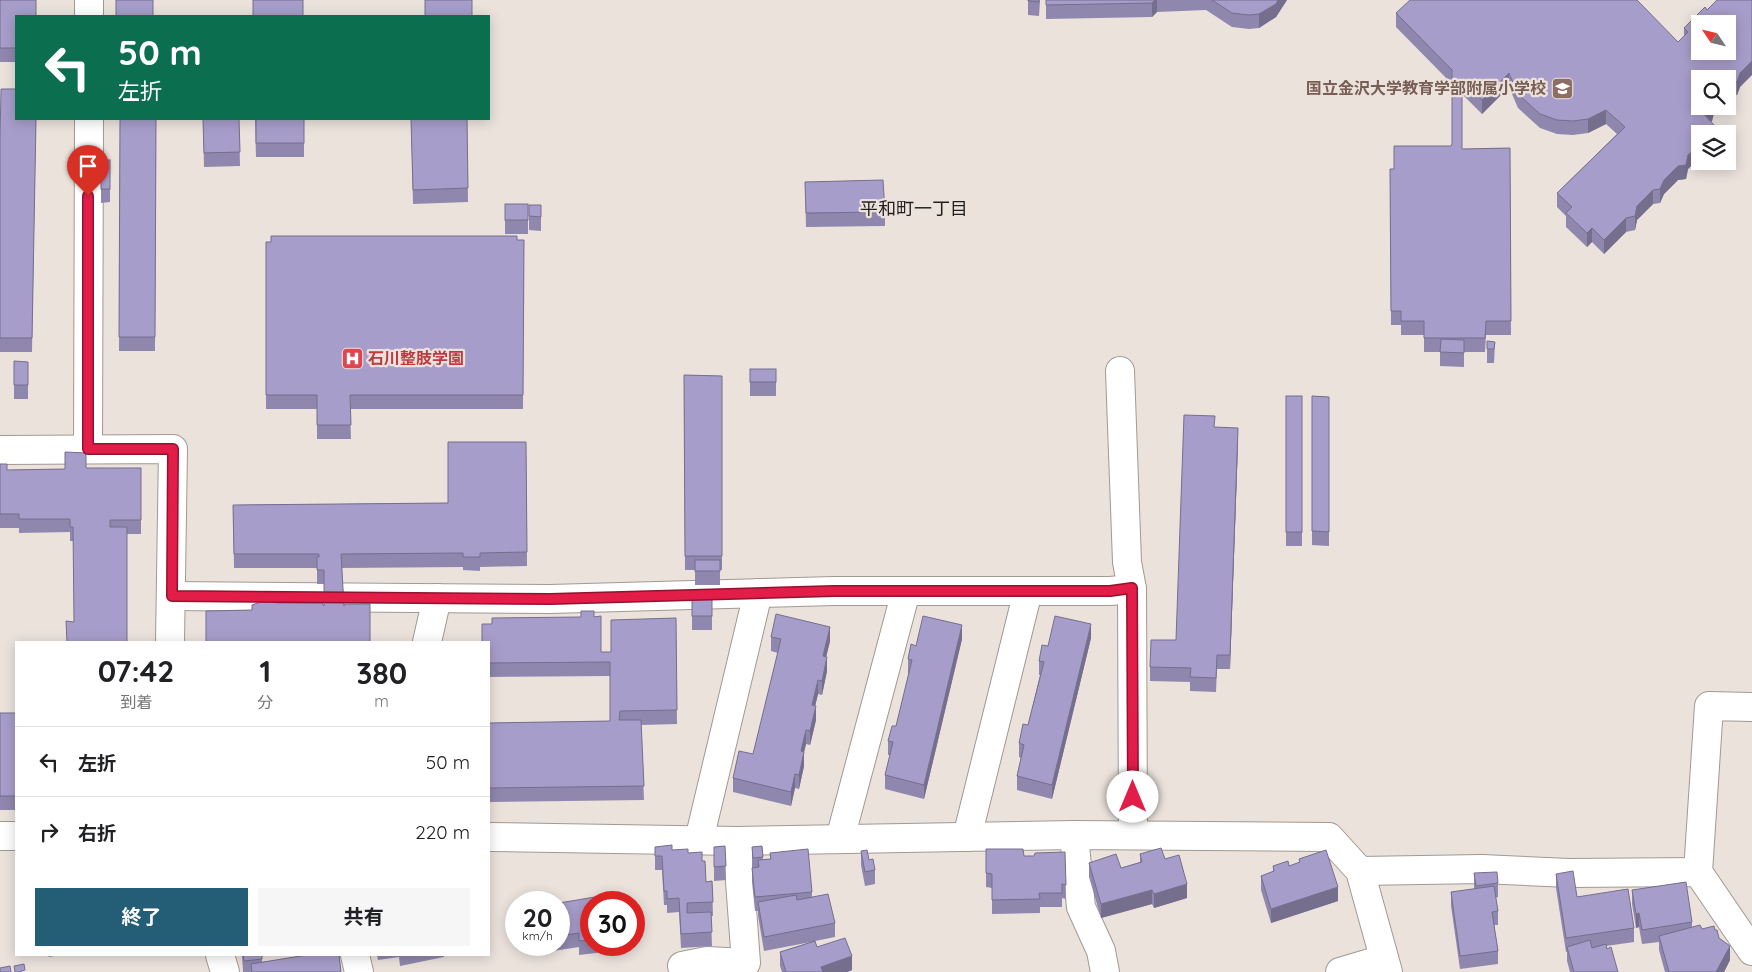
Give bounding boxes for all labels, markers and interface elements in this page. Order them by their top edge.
north arrow [1691,15,1736,60]
map controls [1691,15,1736,170]
text: 50 m [118,30,202,74]
icon: left [35,35,100,100]
button: search [1691,70,1736,115]
school or university icon: 国立金沢大学教育学部附属小学校 [1550,76,1574,100]
text: 左折 [118,77,162,105]
place label: 国立金沢大学教育学部附属小学校 [1306,78,1546,98]
button: layers [1691,125,1736,170]
pin [67,145,109,196]
icon: arrive [74,152,102,180]
district label: 平和町一丁目 [860,197,968,220]
hospital icon: 石川整肢学園 [340,346,364,370]
place label: 石川整肢学園 [368,348,464,368]
text: 07:42 [98,652,174,690]
text: 1 [259,652,271,690]
text: 380 [356,654,407,692]
text: m [374,691,389,711]
text: 到着 [120,692,152,712]
text: 分 [257,692,273,712]
icon: left [35,748,63,776]
text: 50 m [426,750,470,774]
text: 左折 [78,751,116,775]
position arrow [1106,770,1158,822]
icon: right [35,818,63,846]
text: 220 m [415,820,470,844]
text: 右折 [78,821,116,845]
button: 終了 [35,888,248,946]
button: 共有 [258,888,470,946]
speed limit sign: 30 [580,891,645,956]
text: 20 [523,902,552,933]
text: km/h [522,928,553,943]

